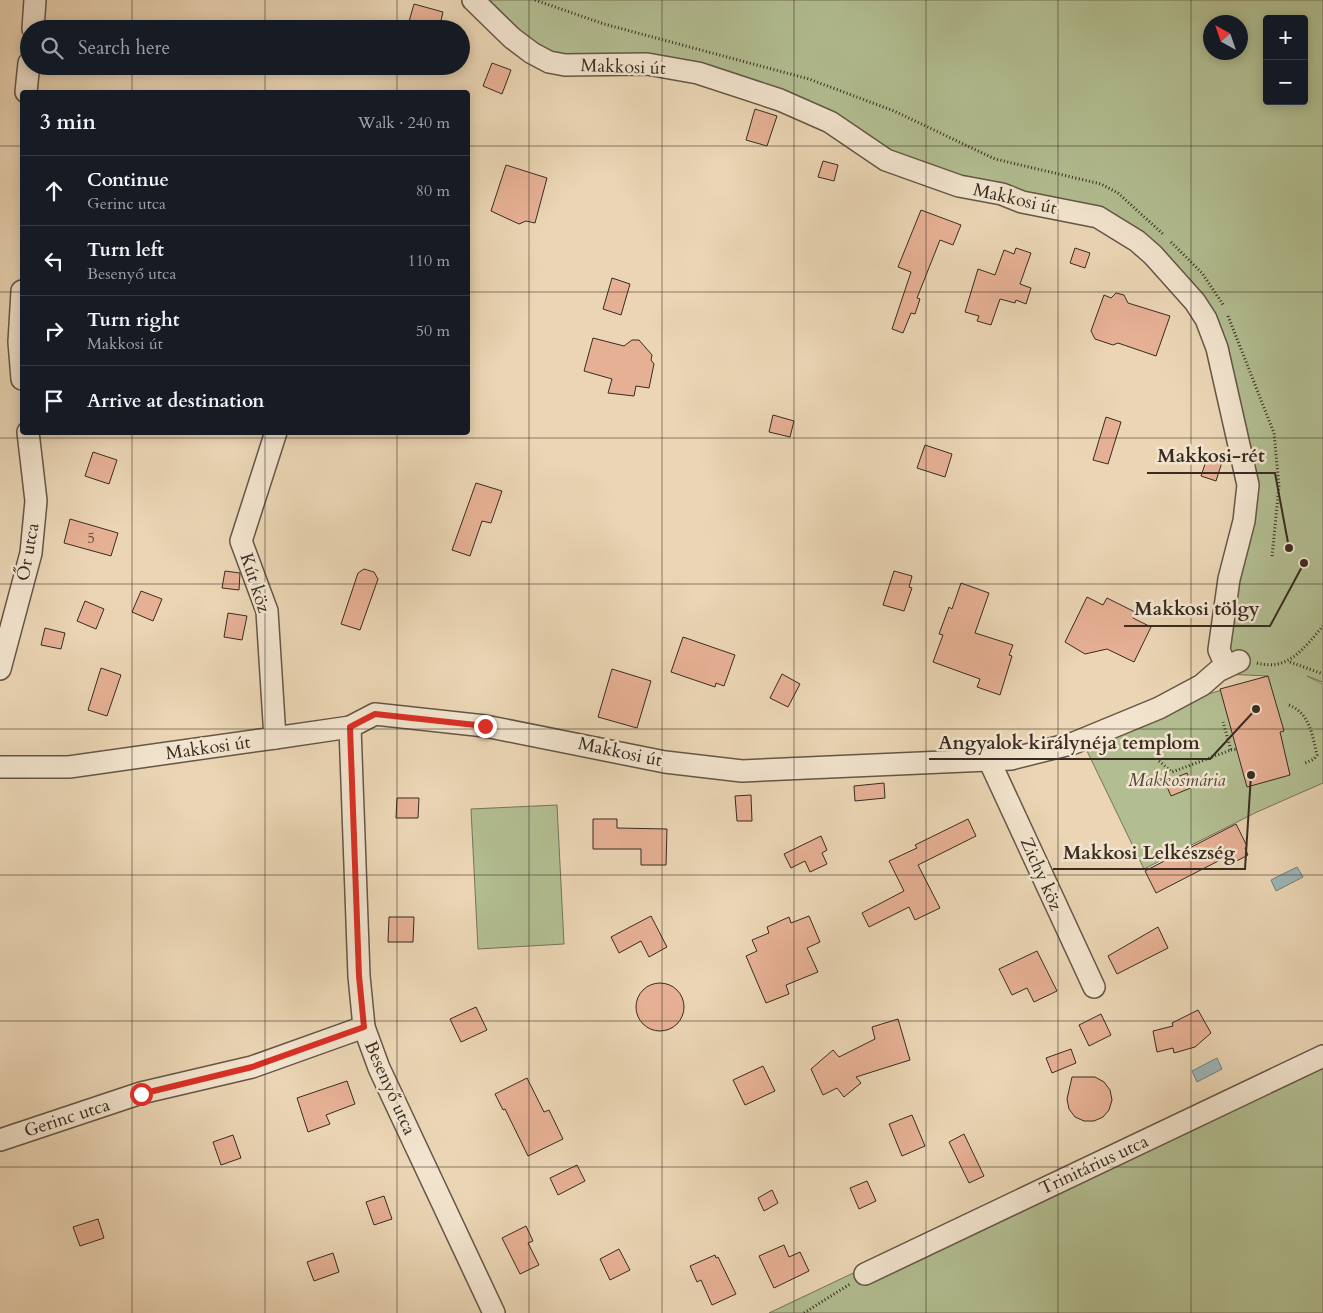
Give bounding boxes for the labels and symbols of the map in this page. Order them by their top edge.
north arrow [1203,15,1248,60]
street label: Makkosi út [580,53,666,81]
street label: Makkosi út [971,177,1060,221]
callout: Makkosi-rét [1147,439,1275,473]
text: Makkosi-rét [1157,443,1265,469]
street label: Őr utca [11,521,45,583]
house number: 5 [87,528,95,548]
street label: Kút köz [234,550,276,616]
callout: Makkosi tölgy [1124,592,1270,626]
text: Makkosi tölgy [1134,596,1260,622]
route end [474,715,497,738]
callout: Angyalok királynéja templom [929,725,1210,759]
street label: Makkosi út [164,730,252,766]
text: Angyalok királynéja templom [938,730,1200,756]
street label: Makkosi út [576,731,665,773]
park label: Makkosmária [1128,768,1226,793]
street label: Zichy köz [1014,833,1068,915]
callout: Makkosi Lelkészség [1053,835,1245,869]
text: Makkosi Lelkészség [1063,840,1236,866]
street label: Besenyő utca [358,1037,422,1139]
route start [130,1083,153,1106]
street label: Gerinc utca [21,1092,113,1144]
street label: Trinitárius utca [1035,1129,1153,1201]

